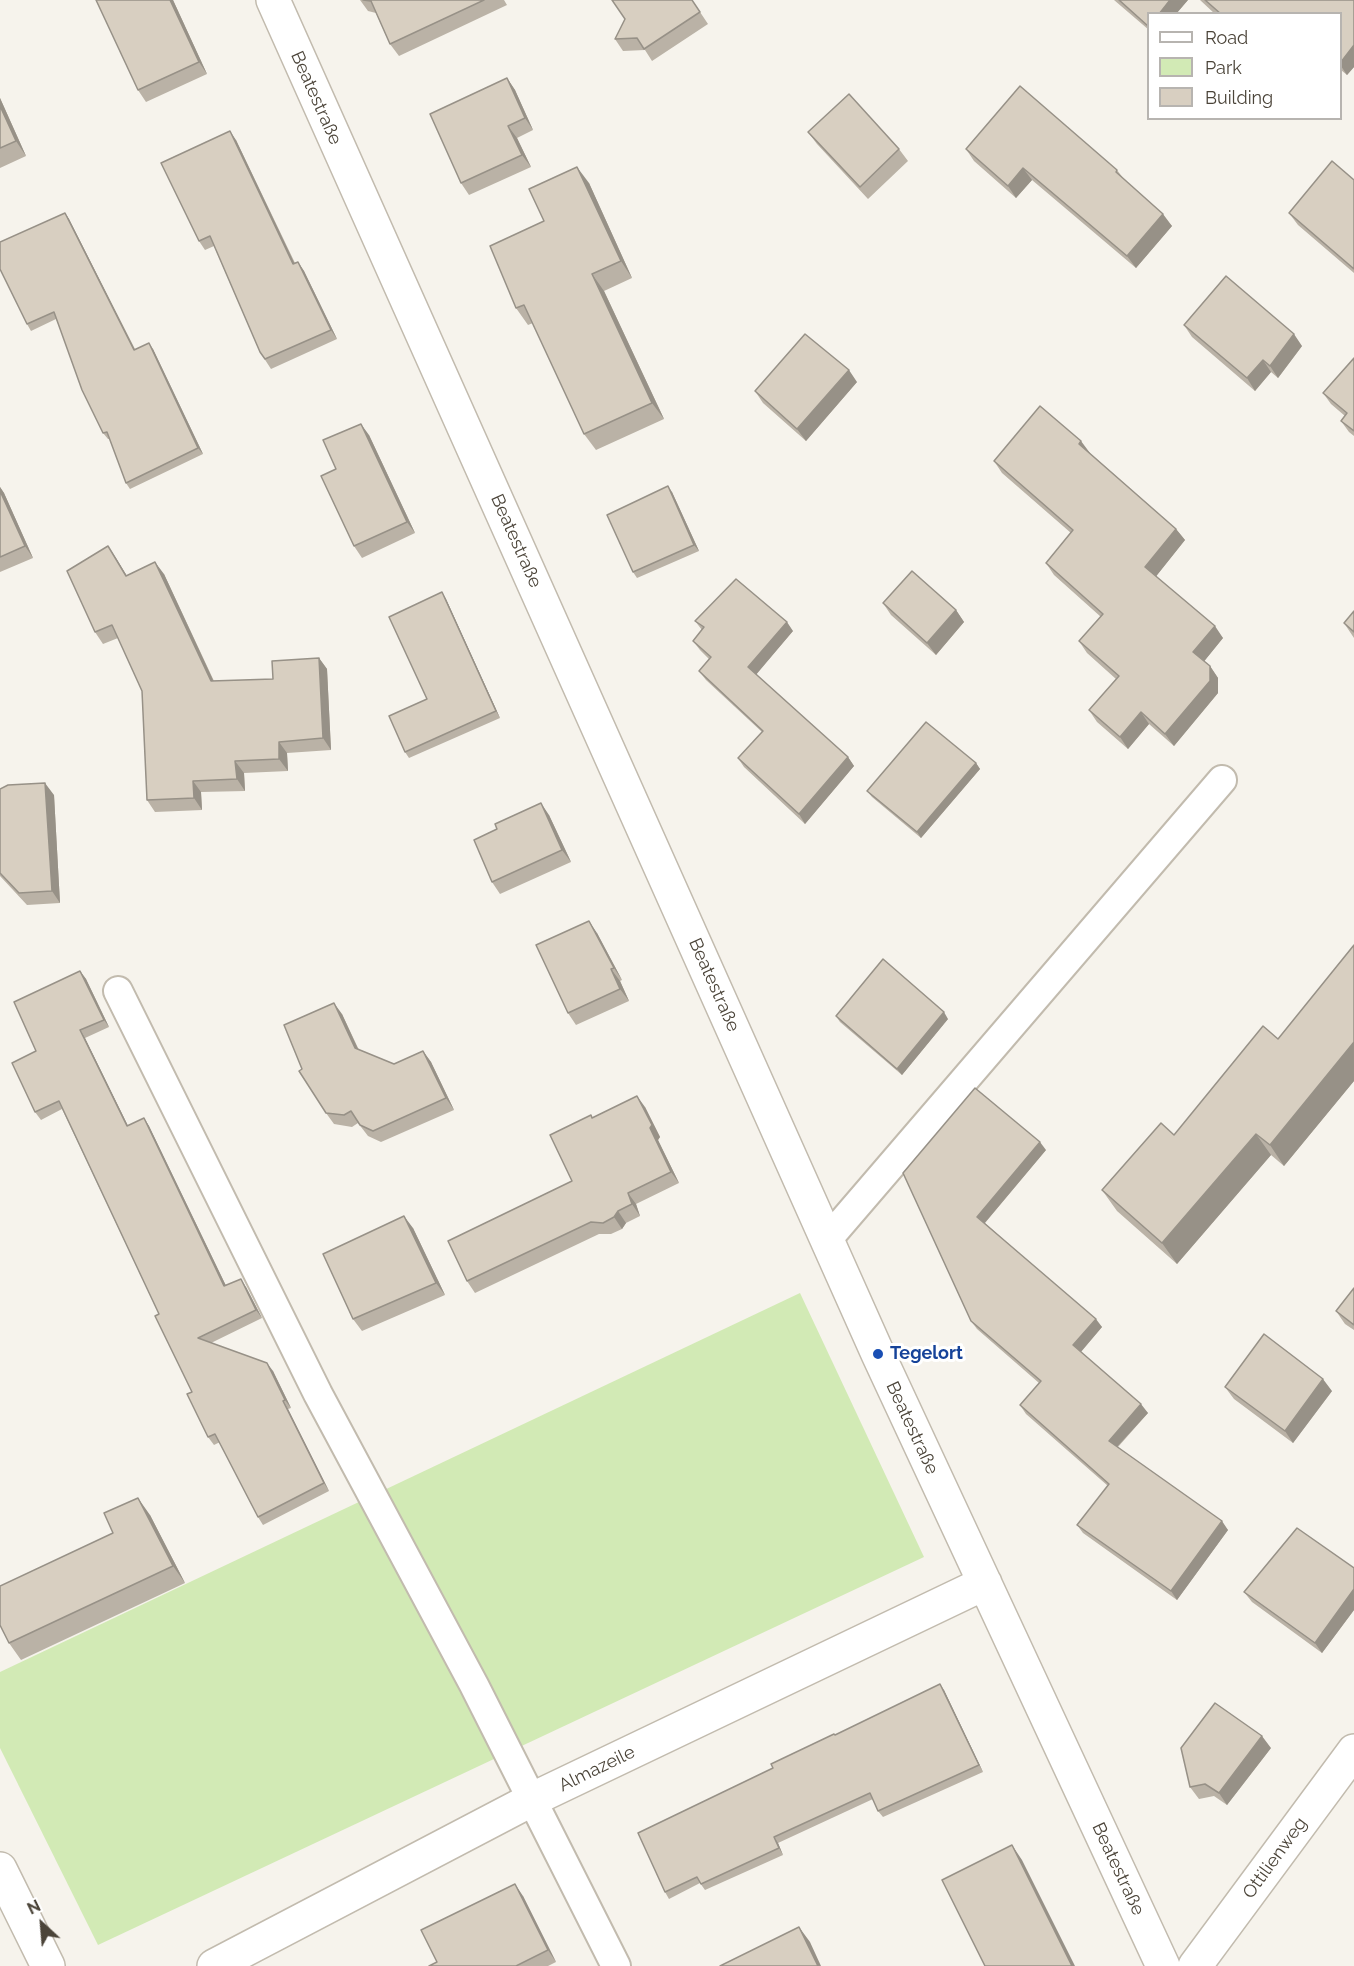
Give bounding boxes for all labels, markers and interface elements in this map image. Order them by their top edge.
legend [1147,12,1342,120]
text: Road [1205,27,1248,48]
street label: Beatestraße [286,48,346,148]
text: Park [1205,57,1242,78]
text: Building [1205,87,1273,108]
street label: Beatestraße [486,491,546,591]
street label: Beatestraße [684,935,744,1035]
place label: Tegelort [890,1343,963,1365]
marker: Tegelort [871,1347,885,1361]
street label: Beatestraße [881,1378,943,1478]
street label: Almazeile [555,1741,639,1797]
street label: Ottilienweg [1238,1813,1312,1903]
street label: Beatestraße [1087,1819,1149,1919]
north arrow [12,1894,72,1954]
text: N [24,1896,44,1919]

